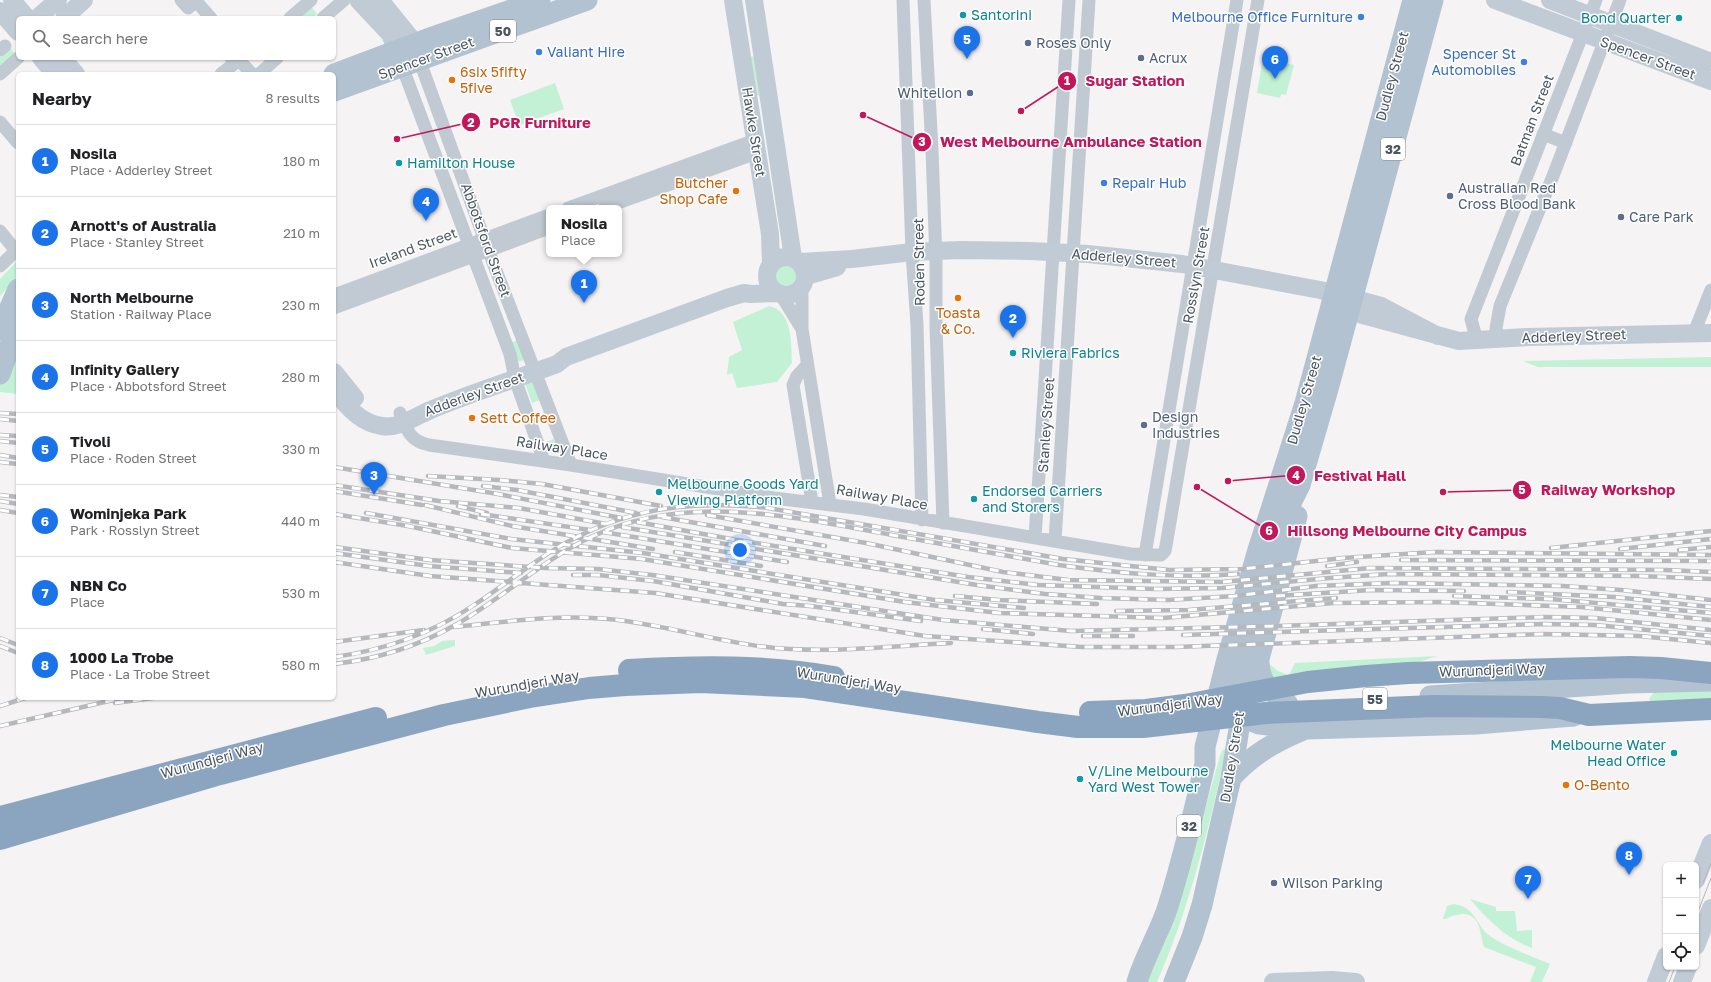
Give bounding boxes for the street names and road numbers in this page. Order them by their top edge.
road number: 50 [490,20,516,42]
street label: Dudley Street [1371,29,1412,122]
street label: Spencer Street [376,32,476,83]
street label: Spencer Street [1598,32,1698,83]
street label: Batman Street [1506,72,1557,168]
street label: Hawke Street [739,86,770,178]
road number: 32 [1381,138,1405,160]
street label: Abbotsford Street [458,180,515,299]
street label: Roden Street [909,218,928,306]
street label: Ireland Street [367,224,459,271]
street label: Rosslyn Street [1179,225,1212,325]
street label: Adderley Street [1071,244,1177,271]
street label: Adderley Street [1521,325,1627,346]
street label: Dudley Street [1283,353,1324,446]
street label: Adderley Street [422,368,526,419]
street label: Stanley Street [1034,377,1057,473]
street label: Railway Place [515,432,609,463]
street label: Railway Place [835,480,929,513]
street label: Wurundjeri Way [1439,659,1545,680]
street label: Wurundjeri Way [796,663,903,696]
street label: Wurundjeri Way [473,666,581,701]
road number: 55 [1363,688,1387,710]
street label: Wurundjeri Way [1116,690,1224,719]
street label: Dudley Street [1216,710,1247,804]
street label: Wurundjeri Way [159,738,265,781]
road number: 32 [1177,815,1201,837]

